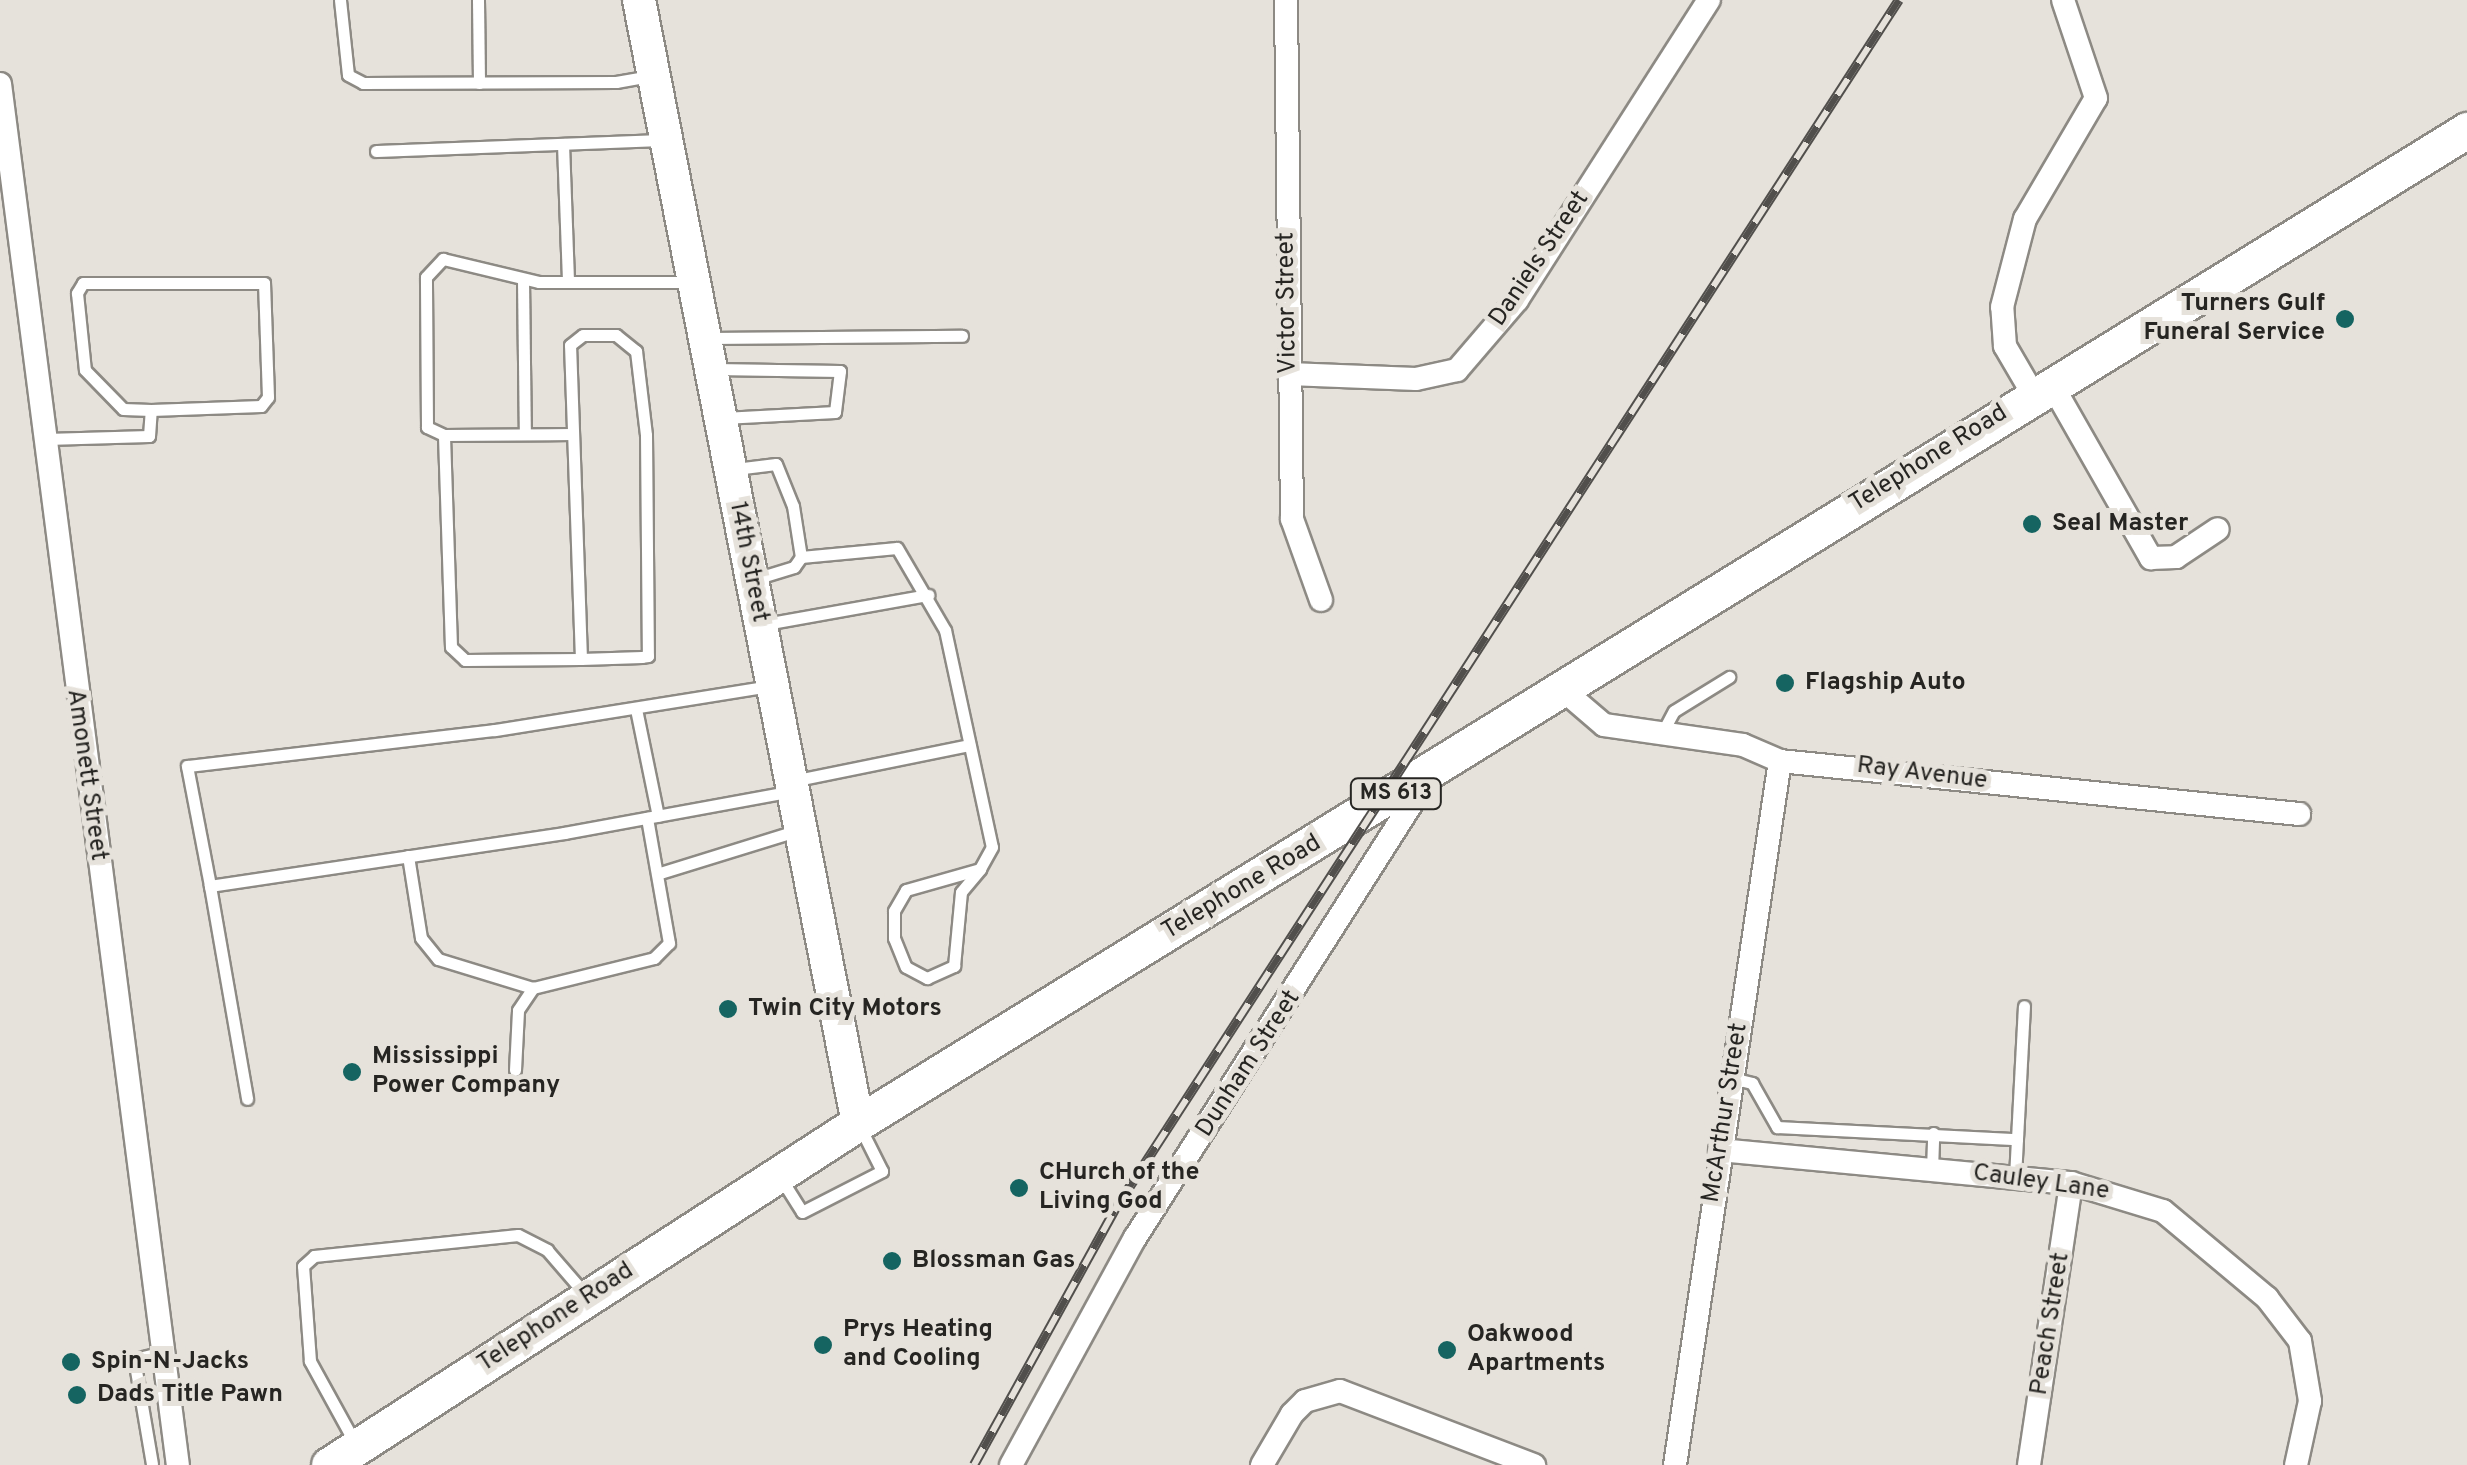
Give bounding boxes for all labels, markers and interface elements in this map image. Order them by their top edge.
street label: Daniels Street [1484,186,1596,332]
street label: Victor Street [1272,232,1304,374]
place label: Turners Gulf Funeral Service [2144,290,2325,349]
marker: Turners Gulf Funeral Service [2334,308,2356,330]
street label: Telephone Road [1845,399,2013,519]
street label: 14th Street [722,499,774,625]
place label: Seal Master [2052,509,2188,539]
marker: Seal Master [2021,513,2043,535]
place label: Flagship Auto [1805,668,1967,698]
marker: Flagship Auto [1774,672,1796,694]
street label: Amonett Street [59,687,113,863]
street label: Ray Avenue [1855,751,1989,797]
road number: MS 613 [1348,777,1444,811]
street label: Telephone Road [1157,829,1327,947]
street label: Dunham Street [1190,985,1308,1143]
place label: Twin City Motors [748,994,942,1024]
marker: Twin City Motors [717,998,739,1020]
street label: McArthur Street [1697,1021,1755,1205]
place label: Mississippi Power Company [372,1043,560,1102]
marker: Mississippi Power Company [341,1061,363,1083]
place label: CHurch of the Living God [1039,1159,1199,1218]
street label: Cauley Lane [1971,1159,2111,1207]
marker: CHurch of the Living God [1008,1177,1030,1199]
place label: Blossman Gas [912,1246,1075,1276]
marker: Blossman Gas [881,1250,903,1272]
street label: Peach Street [2025,1251,2077,1397]
street label: Telephone Road [472,1256,640,1380]
place label: Prys Heating and Cooling [843,1316,993,1375]
place label: Oakwood Apartments [1467,1321,1605,1380]
marker: Prys Heating and Cooling [812,1334,834,1356]
marker: Oakwood Apartments [1436,1339,1458,1361]
place label: Spin-N-Jacks [91,1347,249,1377]
marker: Spin-N-Jacks [60,1351,82,1373]
place label: Dads Title Pawn [97,1380,283,1410]
marker: Dads Title Pawn [66,1384,88,1406]

